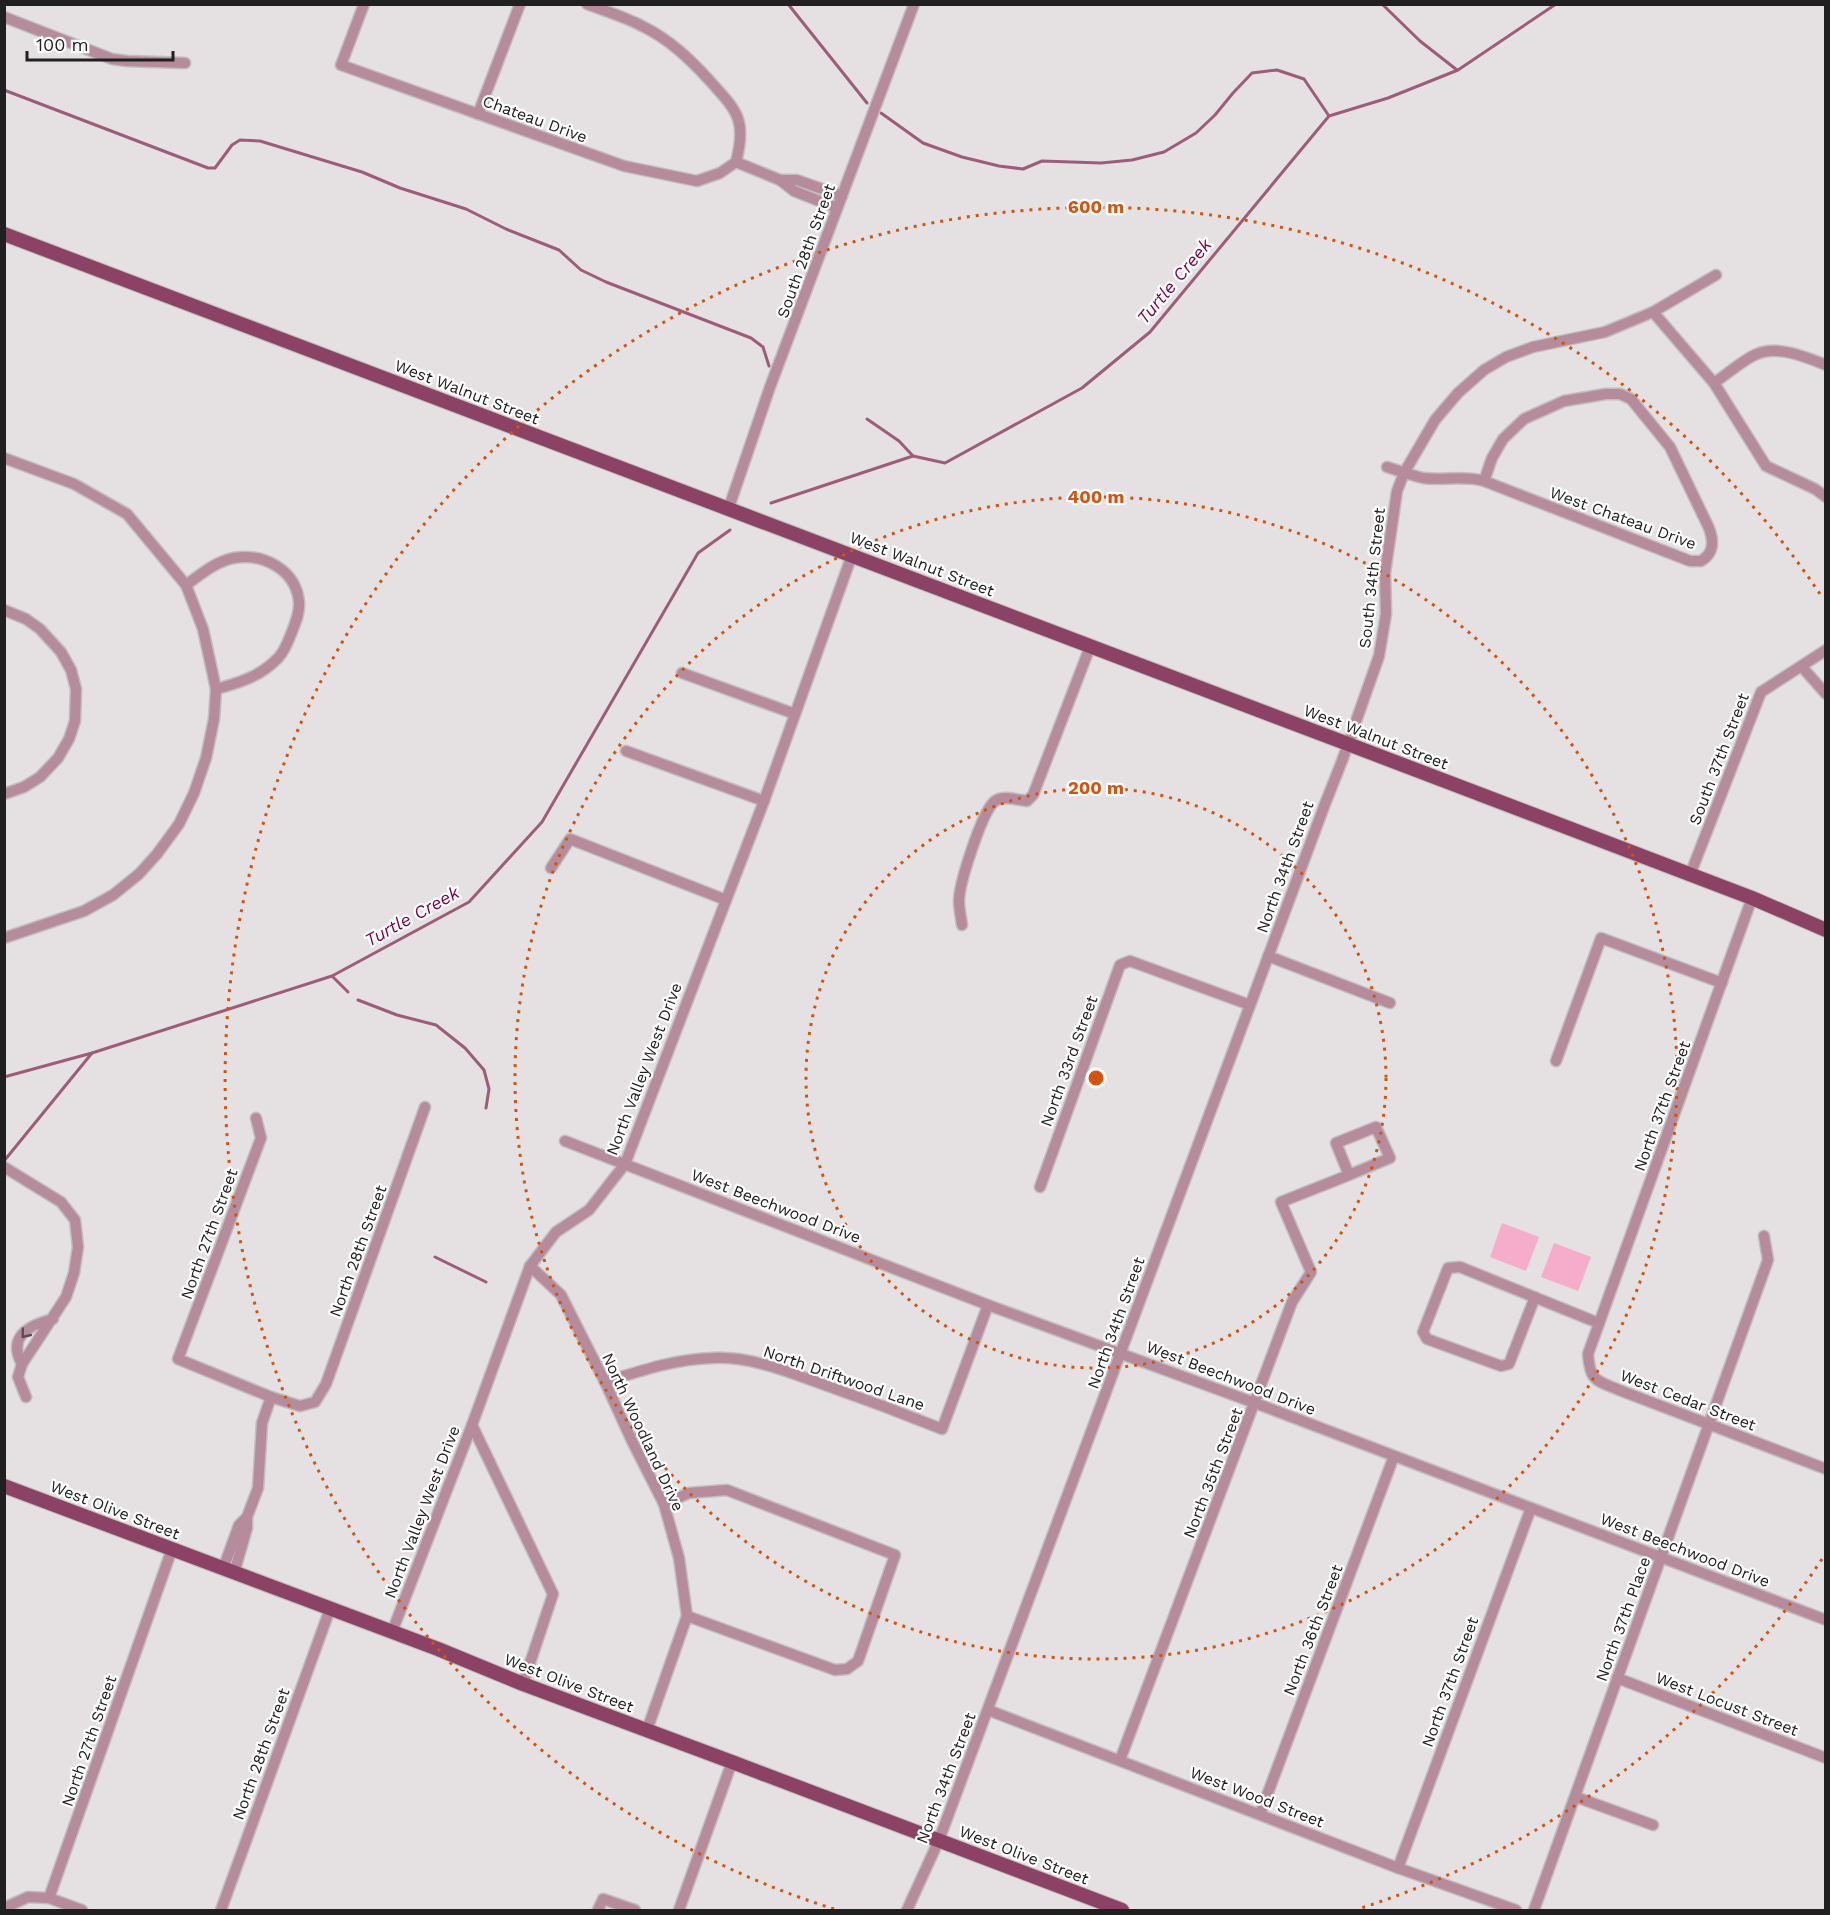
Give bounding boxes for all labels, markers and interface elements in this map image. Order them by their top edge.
scale bar [27,24,172,62]
text: 100 m [36,34,89,55]
street label: Chateau Drive [480,91,590,147]
street label: South 28th Street [773,181,839,321]
text: 600 m [1068,196,1124,217]
water label: Turtle Creek [1132,233,1216,328]
street label: West Walnut Street [392,356,542,428]
street label: West Chateau Drive [1547,483,1699,553]
text: 400 m [1068,486,1124,507]
street label: South 34th Street [1355,507,1389,649]
street label: West Walnut Street [847,528,997,600]
street label: South 37th Street [1685,690,1753,828]
street label: West Walnut Street [1301,701,1451,773]
text: 200 m [1068,777,1124,798]
street label: North 34th Street [1252,798,1318,935]
water label: Turtle Creek [361,881,464,951]
street label: North Valley West Drive [602,980,686,1158]
street label: North 33rd Street [1036,993,1102,1129]
street label: North 37th Street [1630,1038,1694,1174]
centre of rings [1086,1068,1106,1088]
street label: West Beechwood Drive [689,1165,863,1247]
street label: North 27th Street [177,1166,242,1302]
street label: North 28th Street [325,1182,391,1319]
street label: North 34th Street [1083,1254,1149,1391]
one-way arrow [21,1327,32,1338]
street label: West Beechwood Drive [1144,1337,1318,1419]
street label: North Driftwood Lane [761,1341,927,1415]
street label: North Woodland Drive [598,1350,688,1514]
street label: West Cedar Street [1618,1365,1759,1435]
street label: North 35th Street [1179,1405,1247,1541]
street label: North Valley West Drive [380,1423,464,1601]
street label: West Olive Street [48,1477,183,1544]
street label: West Beechwood Drive [1598,1509,1772,1591]
street label: North 37th Place [1592,1554,1654,1684]
street label: North 36th Street [1279,1562,1347,1698]
street label: North 37th Street [1418,1614,1482,1750]
street label: West Olive Street [502,1650,637,1717]
street label: West Locust Street [1653,1668,1801,1740]
street label: North 27th Street [58,1673,120,1809]
street label: North 28th Street [228,1685,294,1822]
street label: North 34th Street [912,1710,980,1846]
street label: West Wood Street [1187,1763,1327,1831]
street label: West Olive Street [957,1822,1092,1889]

